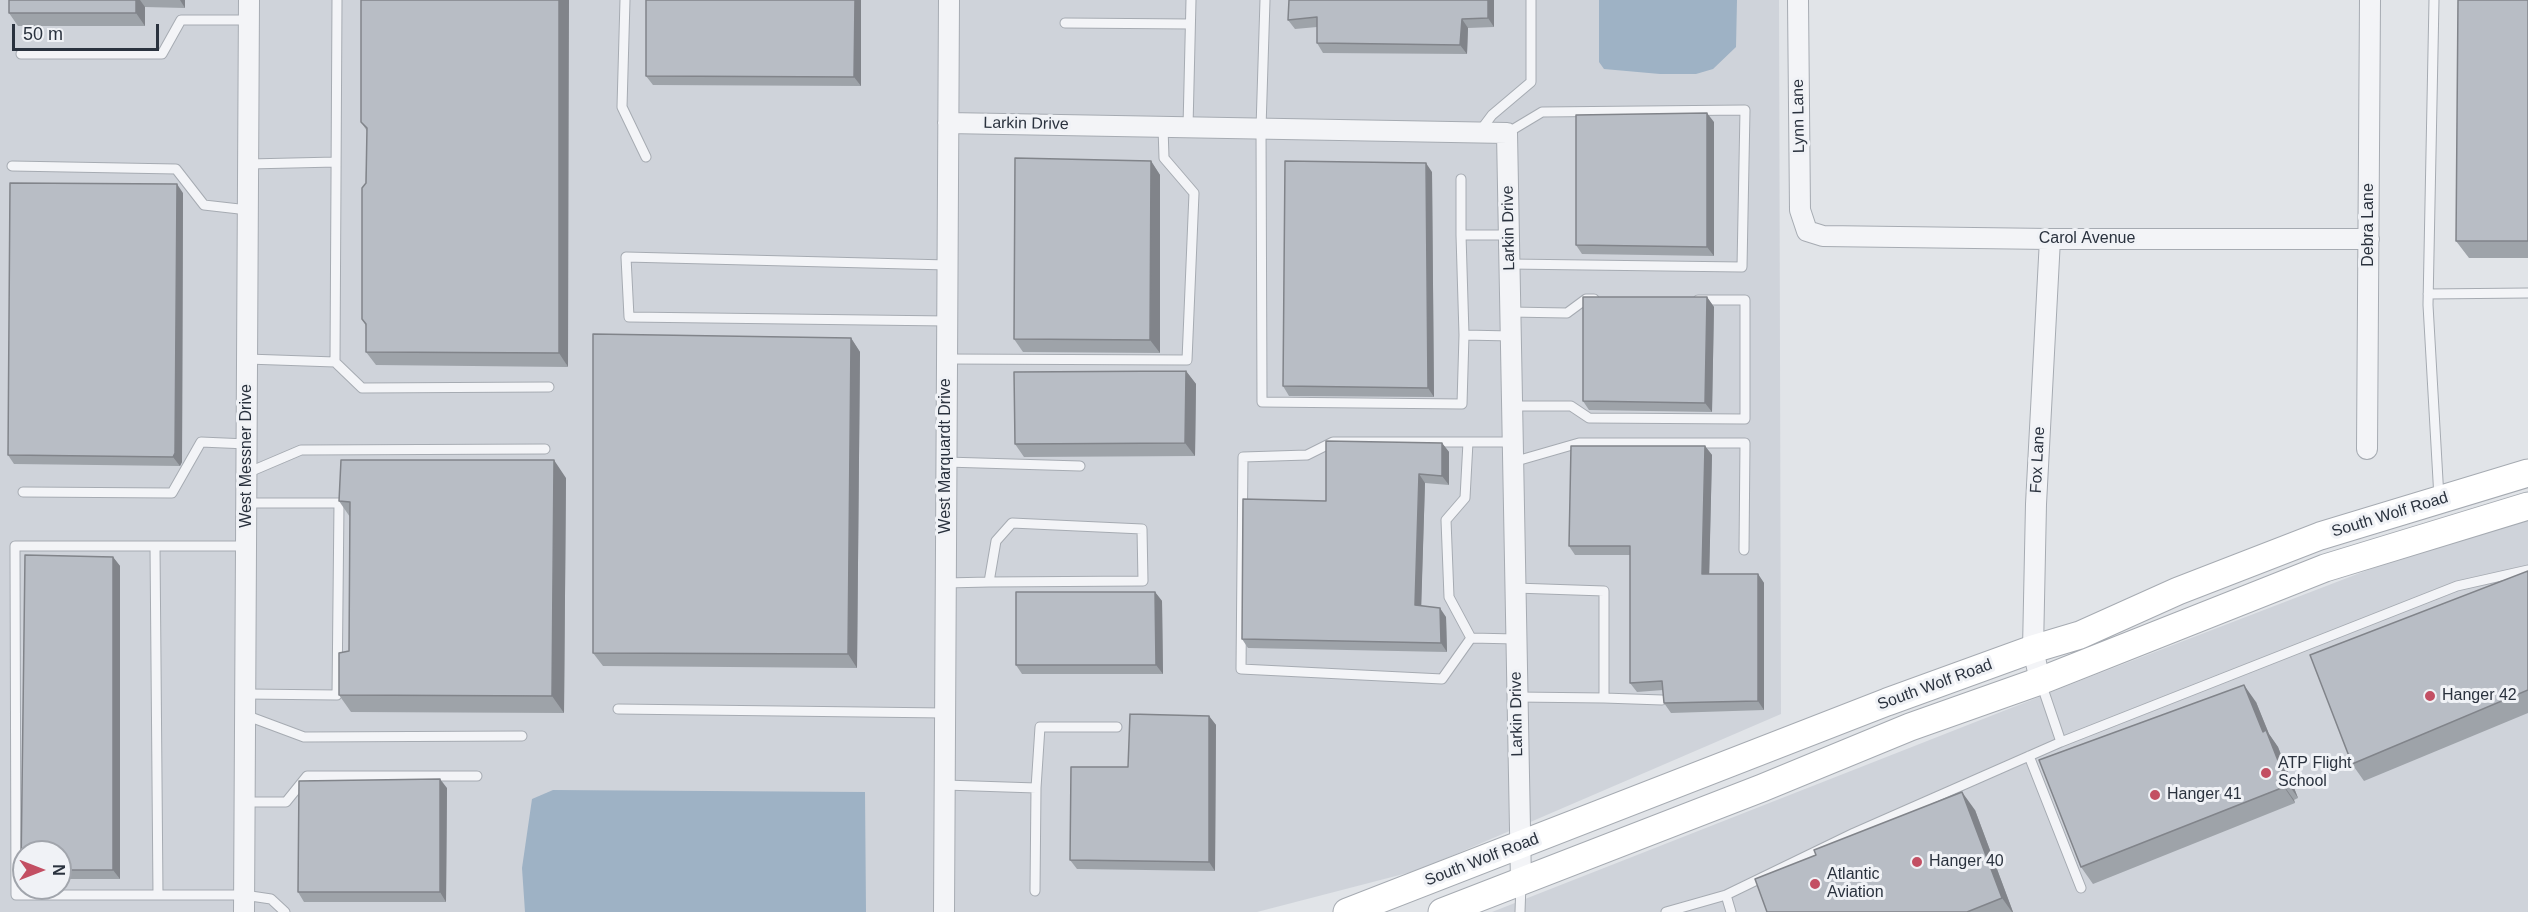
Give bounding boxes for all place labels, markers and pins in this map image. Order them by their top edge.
place label: Hanger 42 [2442,686,2517,706]
marker: Hanger 42 [2423,689,2437,703]
place label: ATP Flight School [2278,754,2352,792]
marker: ATP Flight School [2259,766,2273,780]
place label: Hanger 41 [2167,785,2242,805]
marker: Hanger 41 [2148,788,2162,802]
place label: Hanger 40 [1929,852,2004,872]
marker: Hanger 40 [1910,855,1924,869]
place label: Atlantic Aviation [1827,865,1884,903]
marker: Atlantic Aviation [1808,877,1822,891]

